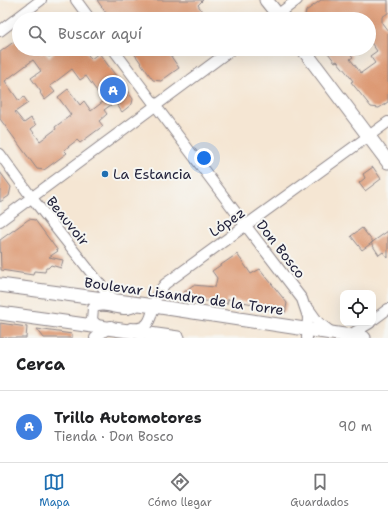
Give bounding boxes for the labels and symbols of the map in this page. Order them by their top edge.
pin: A [100,75,126,105]
your location [194,148,214,168]
place label: La Estancia [113,165,192,183]
marker: La Estancia [100,169,110,179]
street label: Beauvoir [43,193,94,250]
street label: López [206,203,248,241]
street label: Don Bosco [253,216,309,282]
street label: Boulevar Lisandro de la Torre [83,273,285,319]

